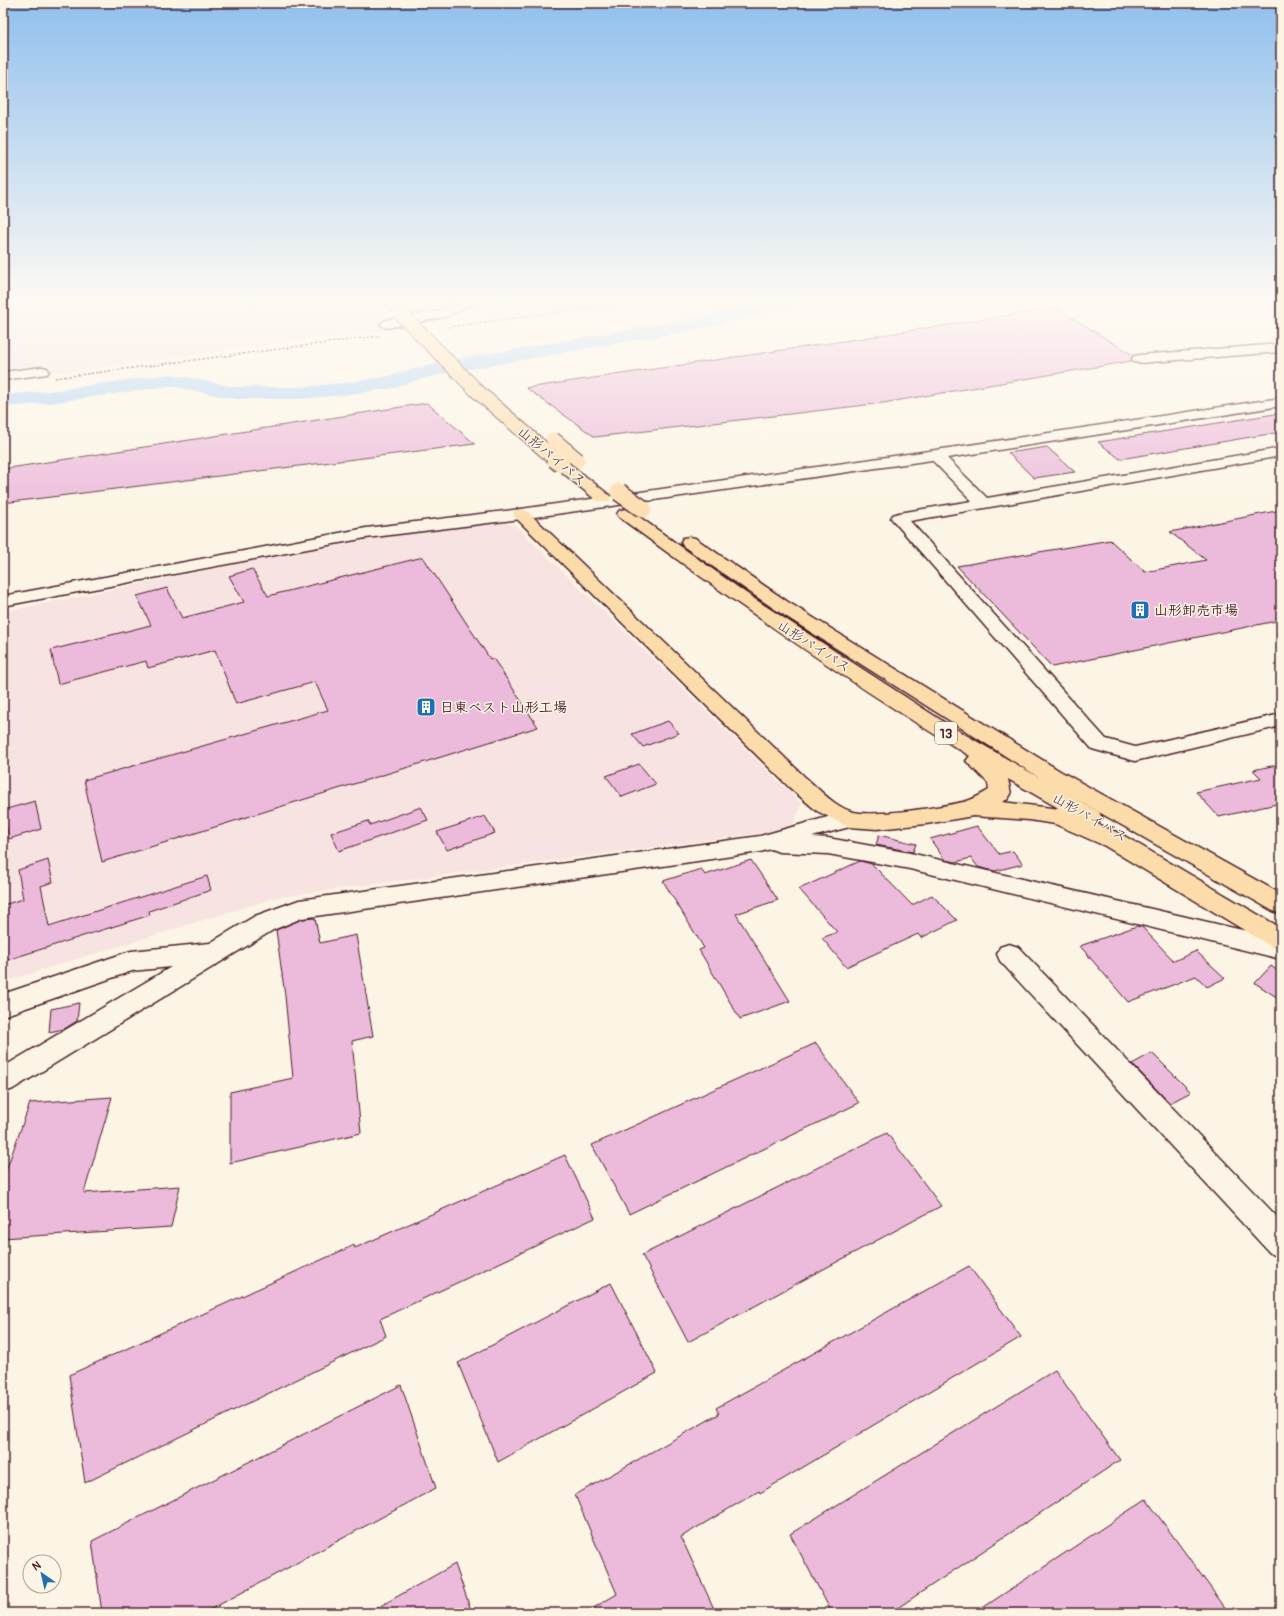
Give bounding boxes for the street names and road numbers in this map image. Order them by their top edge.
street label: 山形バイパス [514,423,589,490]
street label: 山形バイパス [774,616,853,676]
road number: 13 [935,722,957,744]
street label: 山形バイパス [1049,789,1130,846]

